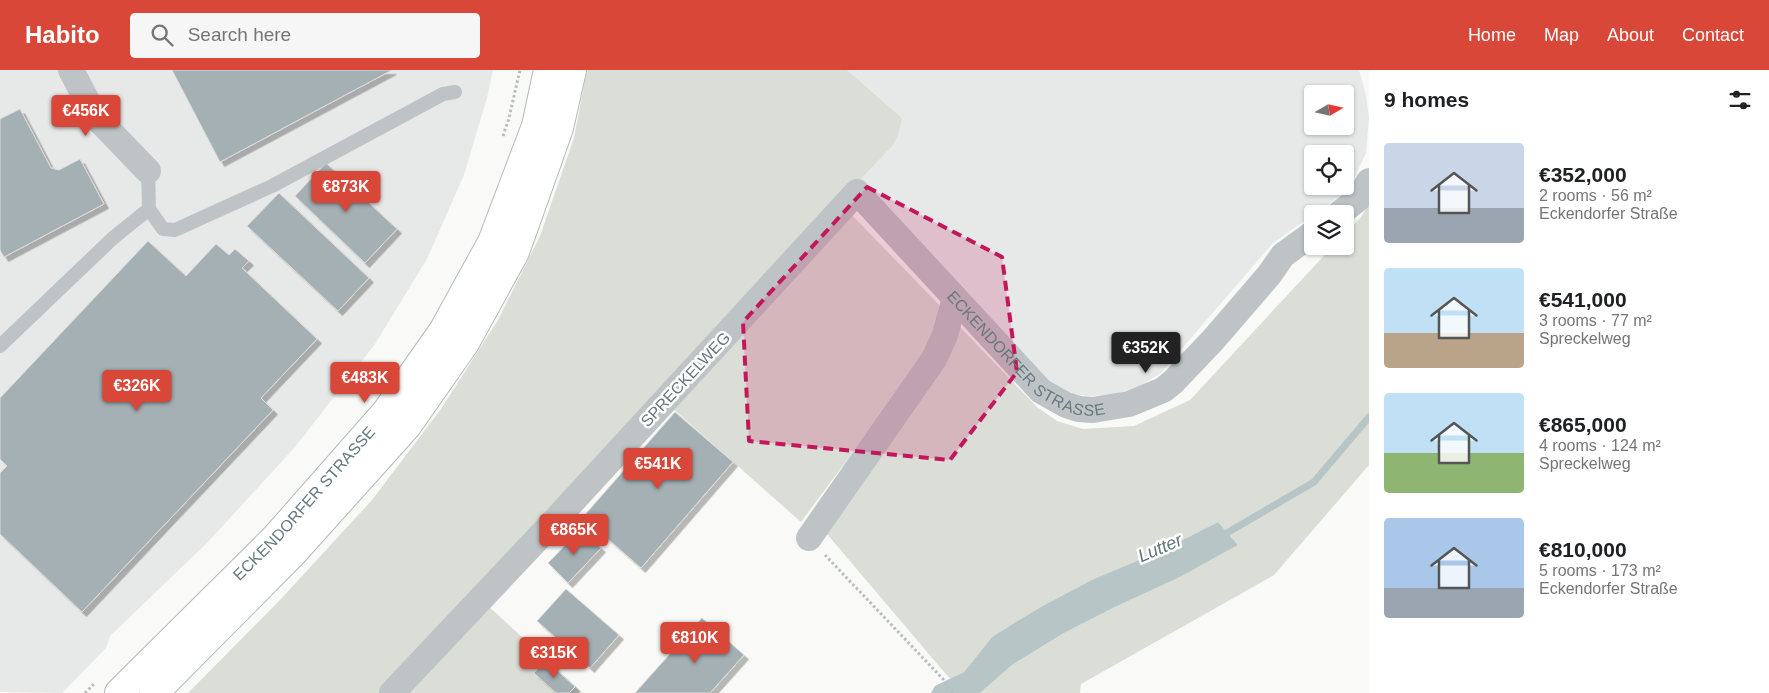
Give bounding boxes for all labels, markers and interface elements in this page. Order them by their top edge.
search box [130,13,480,58]
text: Habito [25,21,100,48]
icon: search [148,21,176,49]
text: Search here [188,24,291,45]
text: Home [1468,25,1516,45]
text: Map [1544,25,1579,45]
text: About [1607,25,1654,45]
text: Contact [1682,25,1744,45]
north arrow [1304,85,1354,135]
map controls [1304,85,1354,255]
icon: filters [1726,86,1754,114]
text: 9 homes [1384,88,1469,111]
pin: €456K [51,94,121,137]
text: €456K [62,102,110,119]
button: locate [1304,145,1354,195]
icon: home [1424,163,1484,223]
text: €352,000 [1539,163,1627,186]
pin: €873K [311,170,381,213]
text: €873K [322,178,370,195]
text: 2 rooms · 56 m² [1539,187,1652,204]
button: layers [1304,205,1354,255]
text: Eckendorfer Straße [1539,205,1678,222]
street label: ECKENDORFER STRASSE [944,288,1106,419]
icon: home [1424,288,1484,348]
text: €541,000 [1539,288,1627,311]
text: 3 rooms · 77 m² [1539,312,1652,329]
street label: SPRECKELWEG [637,329,733,430]
text: Spreckelweg [1539,330,1631,347]
pin: €352K [1111,332,1181,374]
text: €352K [1122,339,1170,356]
pin: €483K [330,362,400,404]
text: €483K [341,369,389,386]
pin: €326K [102,370,172,412]
text: €326K [113,377,161,394]
icon: home [1424,413,1484,473]
text: €865,000 [1539,413,1627,436]
street label: ECKENDORFER STRASSE [230,423,378,584]
text: 4 rooms · 124 m² [1539,437,1661,454]
pin: €541K [623,448,693,490]
text: €541K [634,455,682,472]
text: Spreckelweg [1539,455,1631,472]
pin: €865K [539,514,609,556]
text: €865K [550,521,598,538]
water label: Lutter [1135,529,1186,566]
icon: home [1424,538,1484,598]
text: €810,000 [1539,538,1627,561]
text: 5 rooms · 173 m² [1539,562,1661,579]
text: Eckendorfer Straße [1539,580,1678,597]
pin: €810K [660,622,730,664]
text: €810K [671,629,719,646]
pin: €315K [519,636,589,679]
text: €315K [530,644,578,661]

